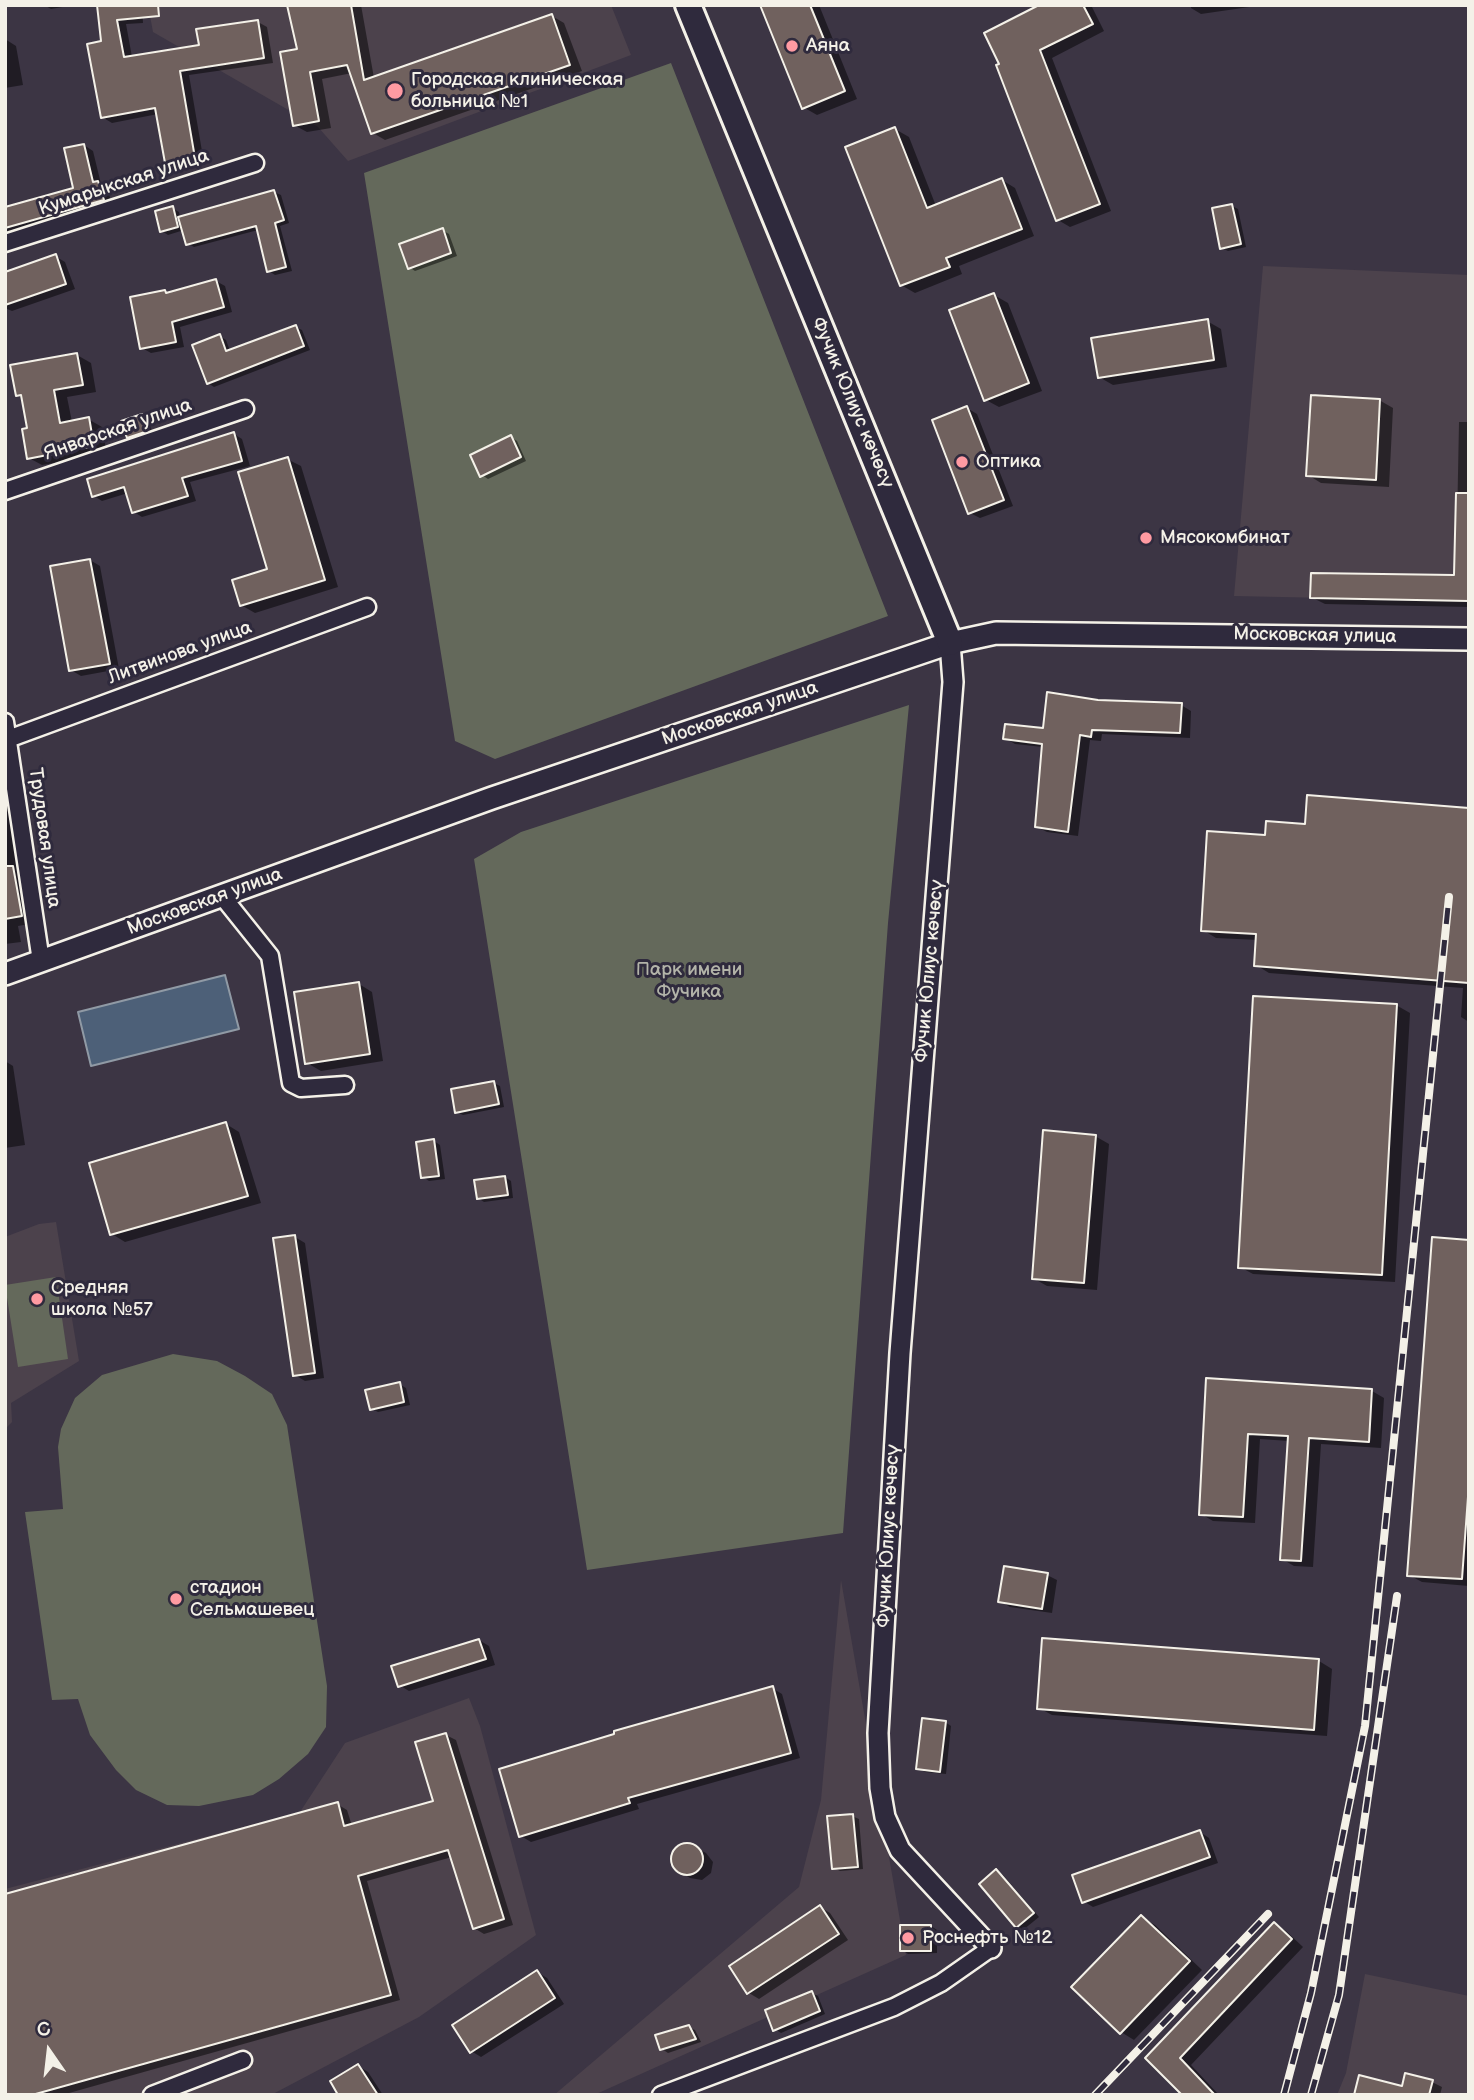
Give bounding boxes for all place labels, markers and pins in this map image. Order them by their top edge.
place label: Аяна [806,35,850,57]
marker: Аяна [784,38,800,54]
place label: Городская клиническая больница №1 [411,69,623,113]
marker: Городская клиническая больница №1 [385,81,405,101]
place label: Оптика [976,451,1041,473]
marker: Оптика [954,454,970,470]
place label: Мясокомбинат [1160,527,1290,549]
marker: Мясокомбинат [1138,530,1154,546]
place label: Средняя школа №57 [51,1277,153,1321]
marker: Средняя школа №57 [29,1291,45,1307]
place label: стадион Сельмашевец [190,1577,314,1621]
marker: стадион Сельмашевец [168,1591,184,1607]
place label: Роснефть №12 [922,1927,1052,1949]
marker: Роснефть №12 [900,1930,916,1946]

